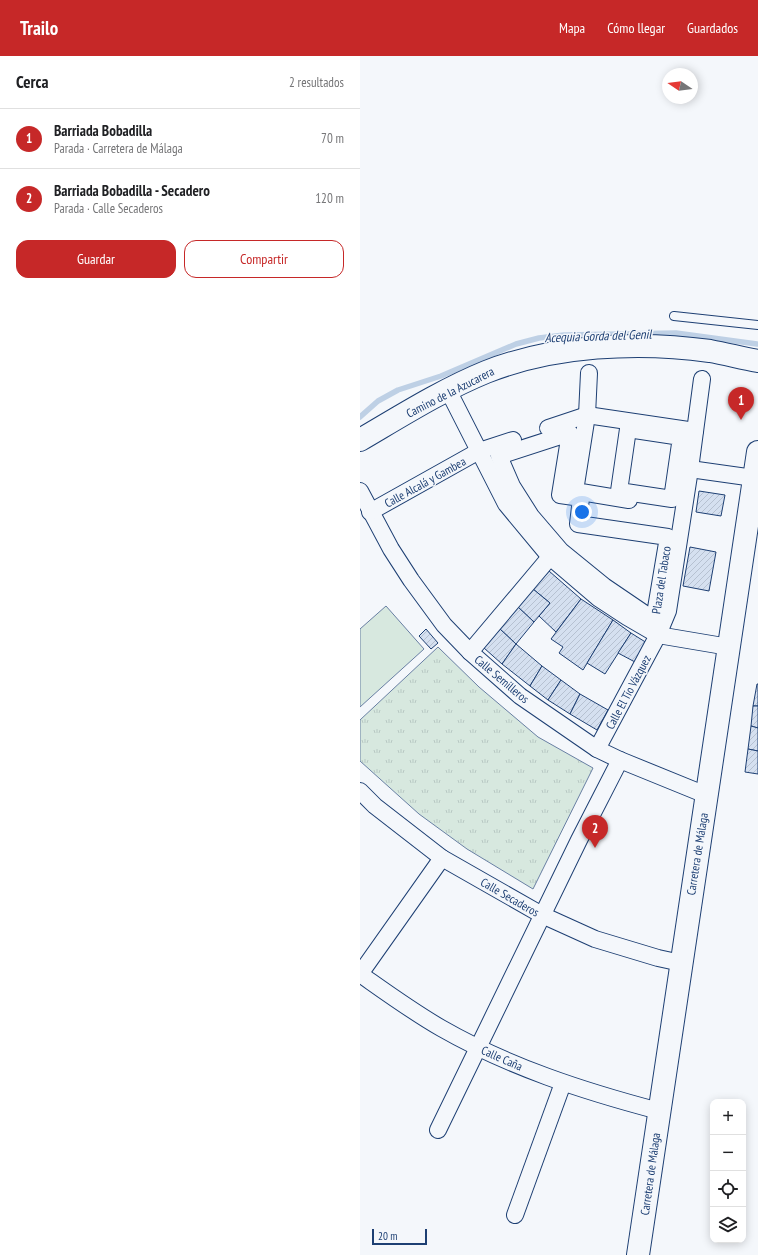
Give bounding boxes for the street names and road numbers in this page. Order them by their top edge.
street label: Camino de la Azucarera [404,363,497,421]
street label: Calle Alcalá y Gambea [382,453,468,511]
street label: Plaza del Tabaco [648,545,674,615]
street label: Calle Semilleros [472,652,532,706]
street label: Calle El Tío Vázquez [602,652,654,732]
street label: Carretera de Málaga [683,812,711,896]
street label: Calle Secaderos [478,874,542,920]
street label: Calle Caña [479,1042,525,1074]
street label: Carretera de Málaga [637,1132,663,1216]

